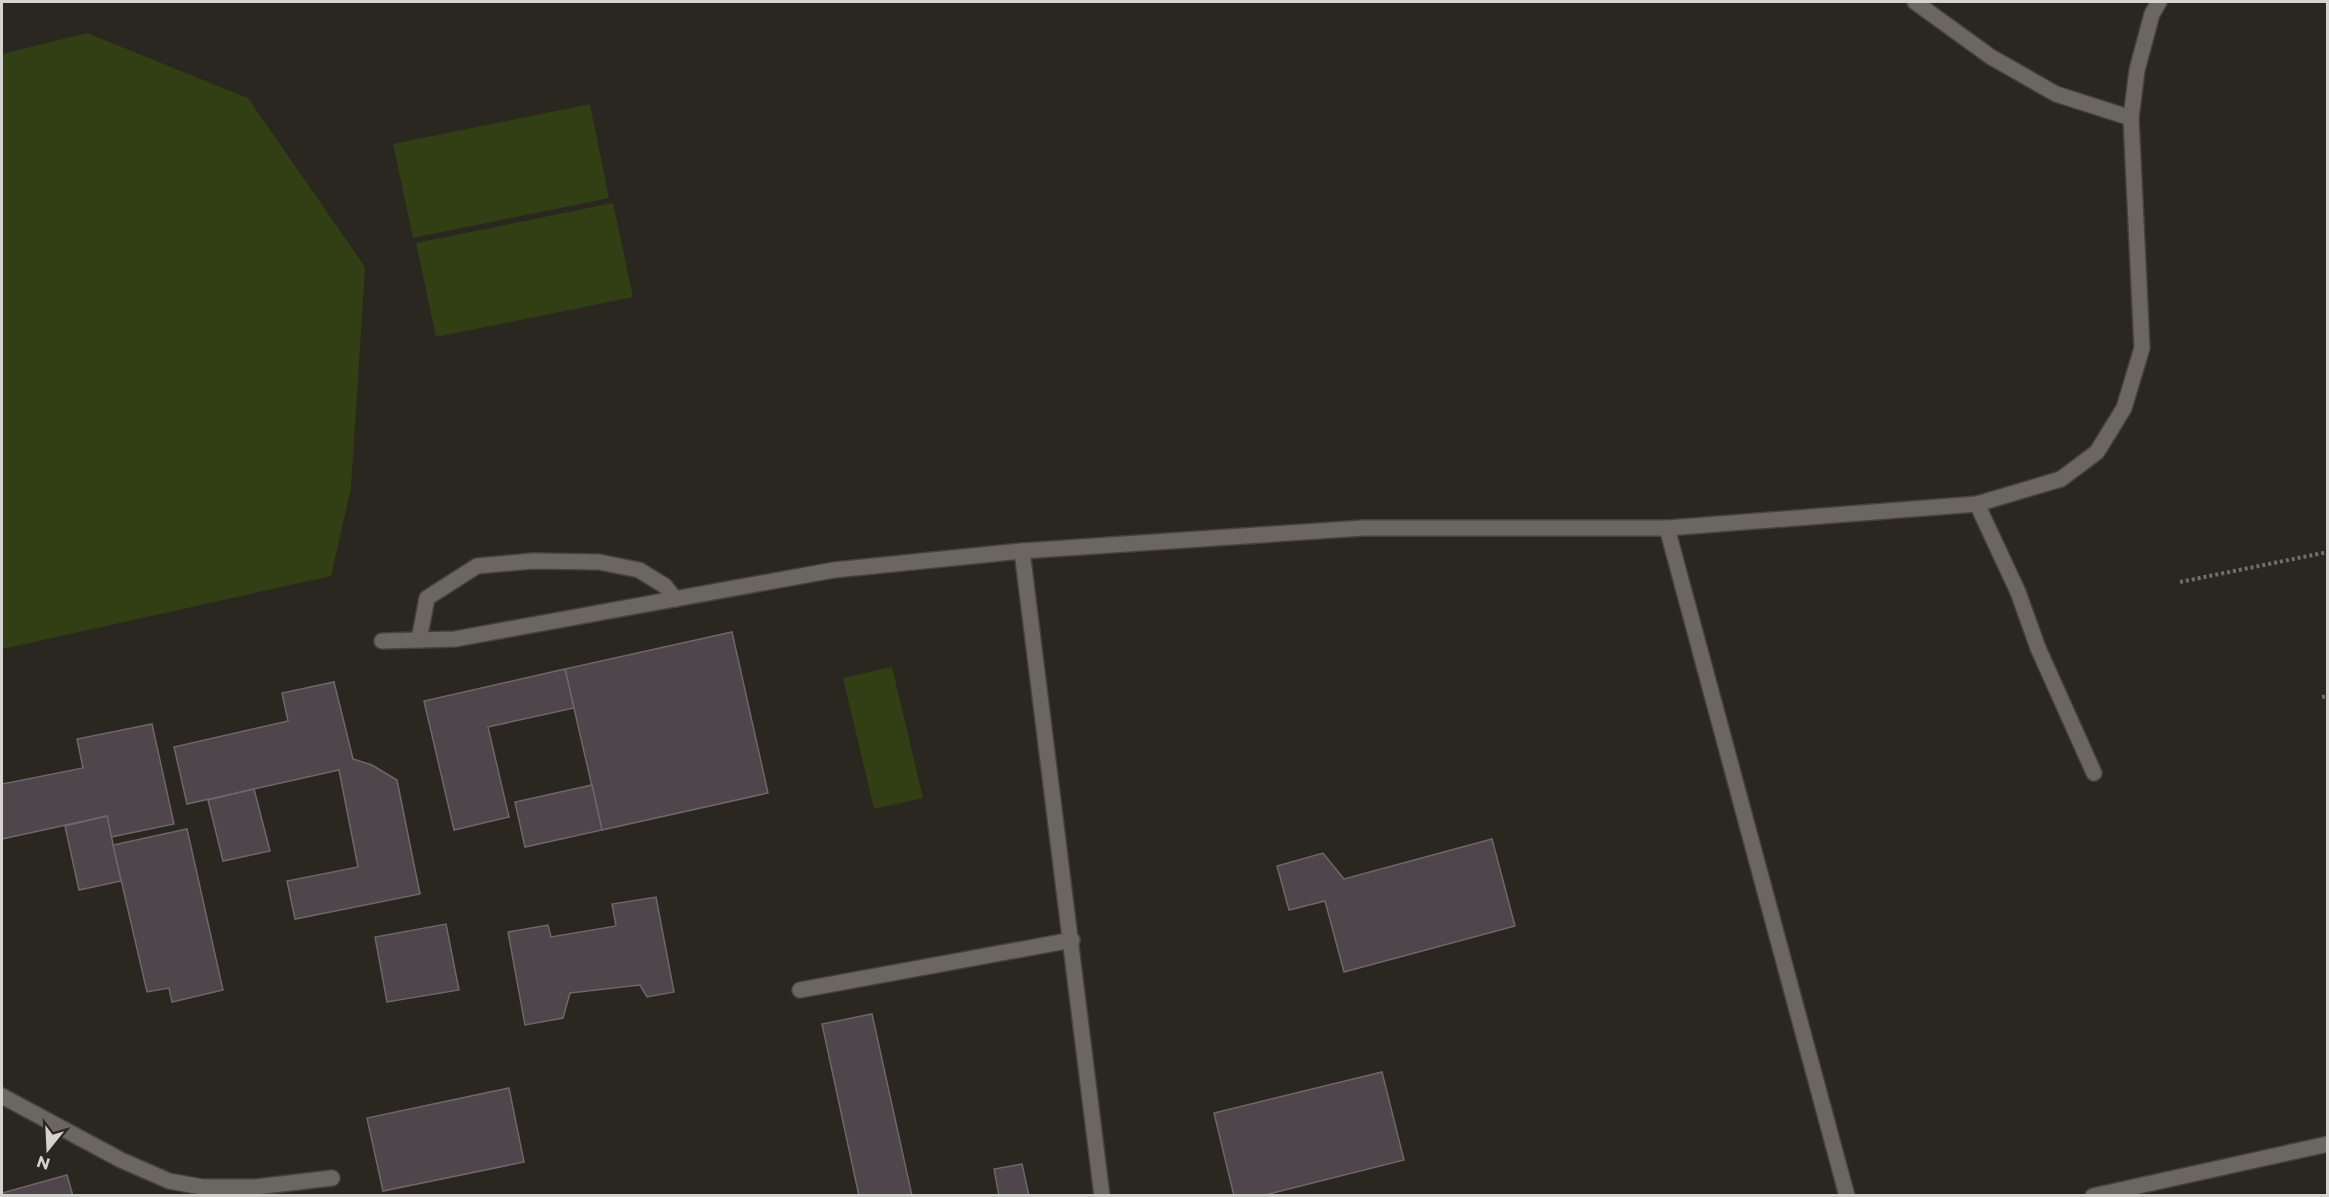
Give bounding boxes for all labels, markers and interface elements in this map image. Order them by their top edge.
north arrow [18,1119,78,1179]
text: N [34,1152,53,1174]

